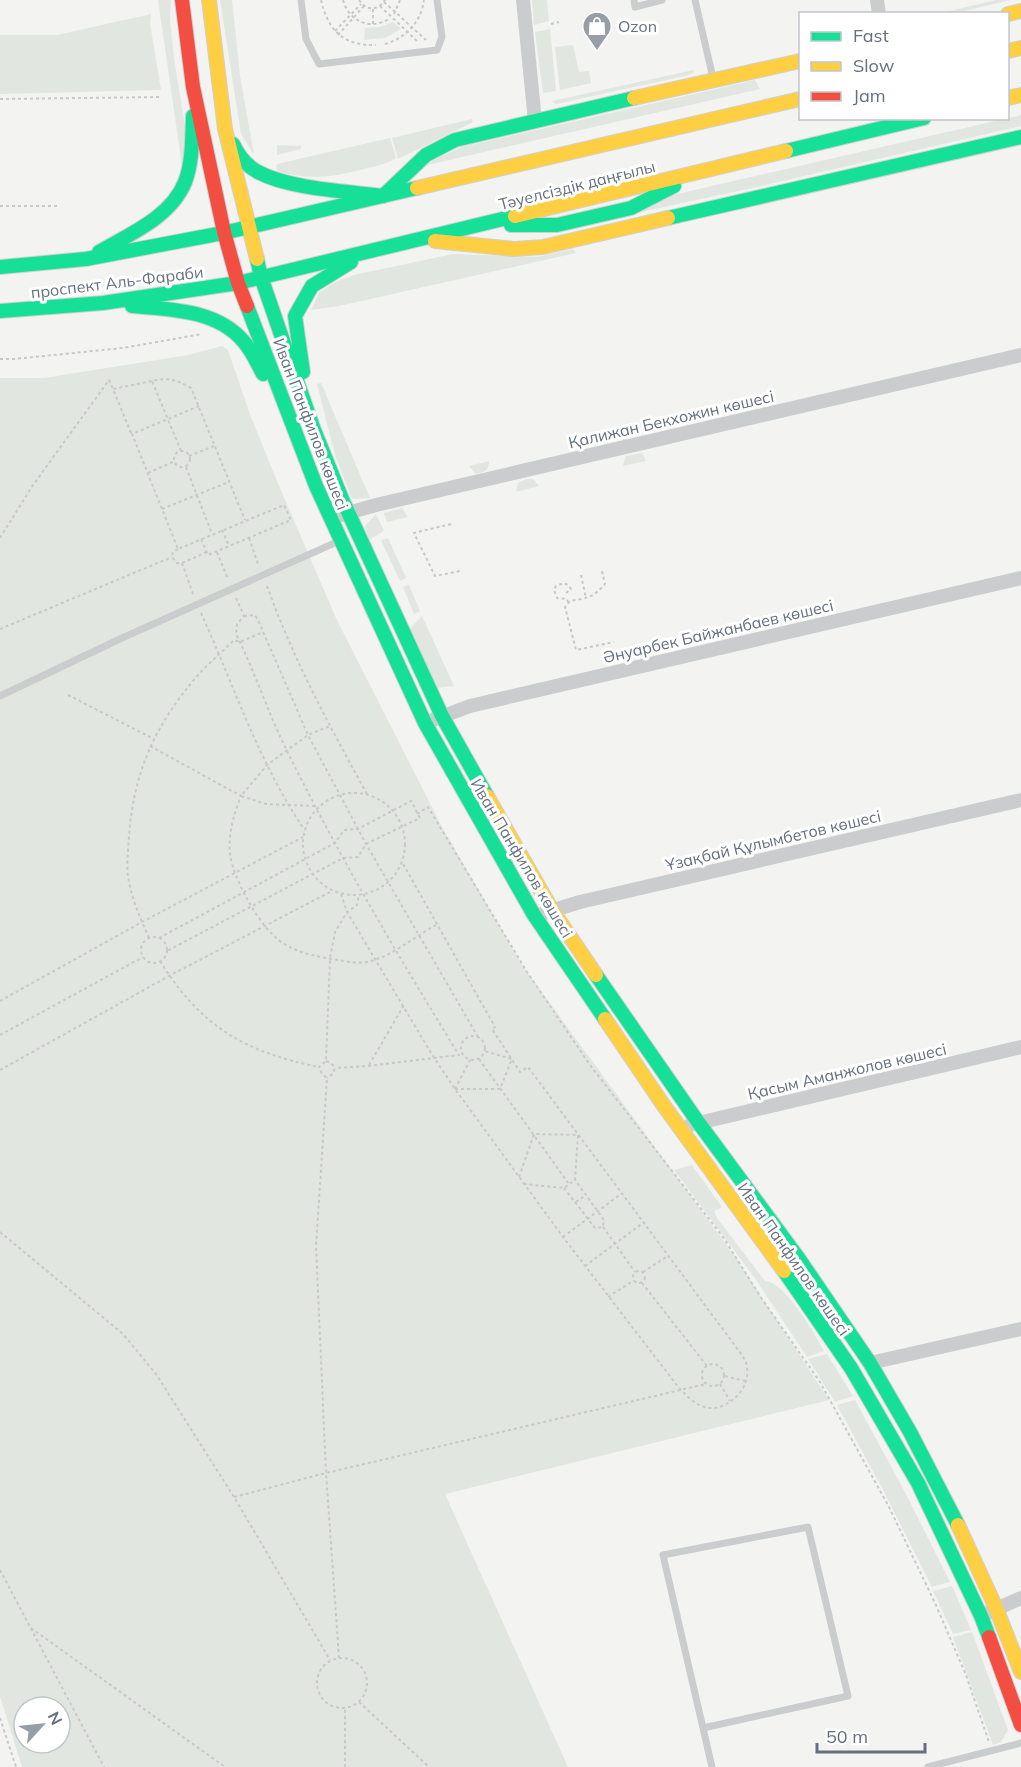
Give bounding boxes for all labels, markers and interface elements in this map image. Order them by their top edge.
shop icon: Ozon [581,10,613,52]
legend [799,12,1009,120]
place label: Ozon [618,16,657,36]
text: Fast [853,24,889,47]
text: Slow [853,54,895,77]
text: Jam [853,84,886,107]
street label: Тәуелсіздік даңғылы [497,156,657,214]
street label: проспект Аль-Фараби [29,261,205,303]
street label: Иван Панфилов көшесі [269,335,353,513]
street label: Қалижан Бекхожин көшесі [566,386,776,452]
street label: Әнуарбек Байжанбаев көшесі [601,595,835,667]
street label: Иван Панфилов көшесі [466,775,578,941]
street label: Ұзақбай Құлымбетов көшесі [662,805,883,875]
street label: Қасым Аманжолов көшесі [746,1038,948,1104]
street label: Иван Панфилов көшесі [734,1179,854,1339]
north arrow [12,1695,72,1755]
text: N [44,1708,67,1728]
scale bar [817,1716,925,1754]
text: 50 m [826,1725,868,1748]

